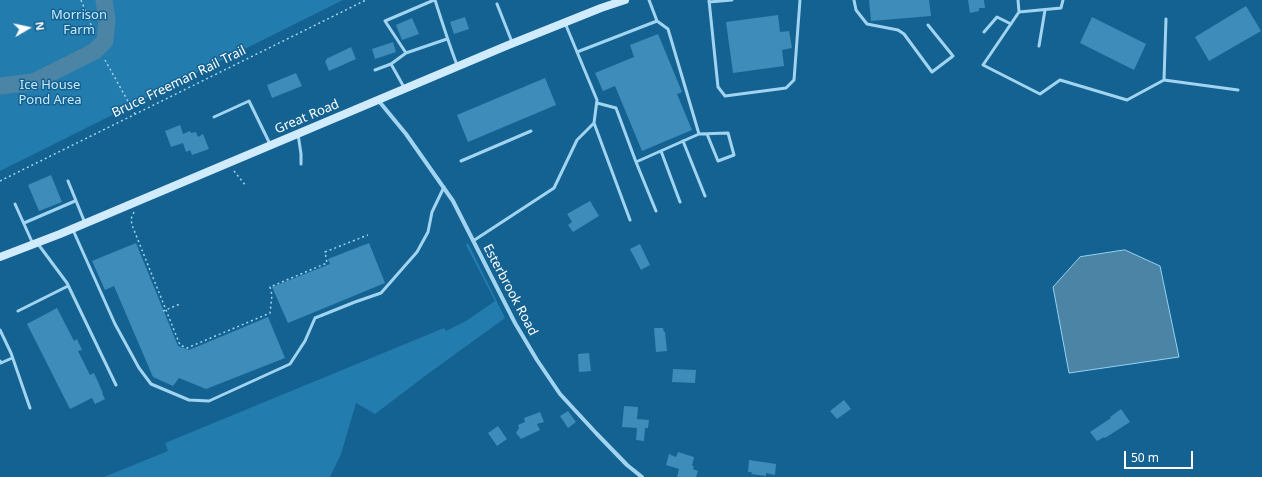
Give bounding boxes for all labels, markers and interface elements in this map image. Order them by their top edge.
park label: Morrison Farm [51,7,107,38]
north arrow [8,8,48,48]
text: N [32,20,48,32]
street label: Bruce Freeman Rail Trail [109,43,249,121]
park label: Ice House Pond Area [18,77,82,108]
street label: Great Road [272,96,342,138]
street label: Esterbrook Road [479,242,541,338]
scale bar [1126,443,1195,469]
text: 50 m [1131,449,1159,466]

